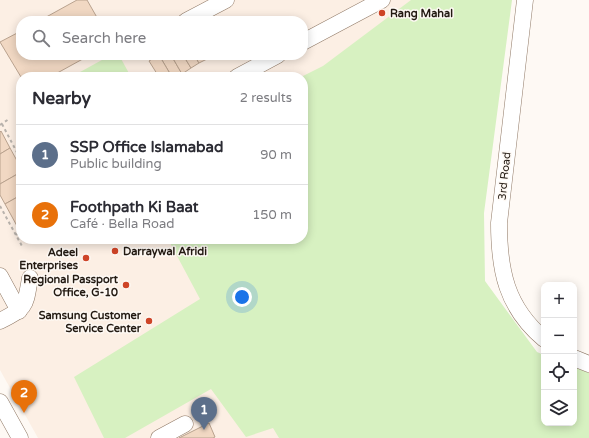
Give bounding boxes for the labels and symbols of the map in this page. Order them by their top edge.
place label: Rang Mahal [390,7,453,21]
marker: Rang Mahal [377,8,387,18]
street label: 3rd Road [496,151,513,201]
place label: Darraywal Afridi [123,245,207,259]
place label: Adeel Enterprises [19,246,79,273]
marker: Darraywal Afridi [110,246,120,256]
marker: Adeel Enterprises [81,253,91,263]
place label: Regional Passport Office, G-10 [23,273,119,299]
marker: Regional Passport Office, G-10 [121,280,131,290]
your location [232,287,252,307]
place label: Samsung Customer Service Center [39,309,142,335]
marker: Samsung Customer Service Center [144,316,154,326]
pin: 2 [11,380,37,413]
pin: 1 [191,397,217,430]

